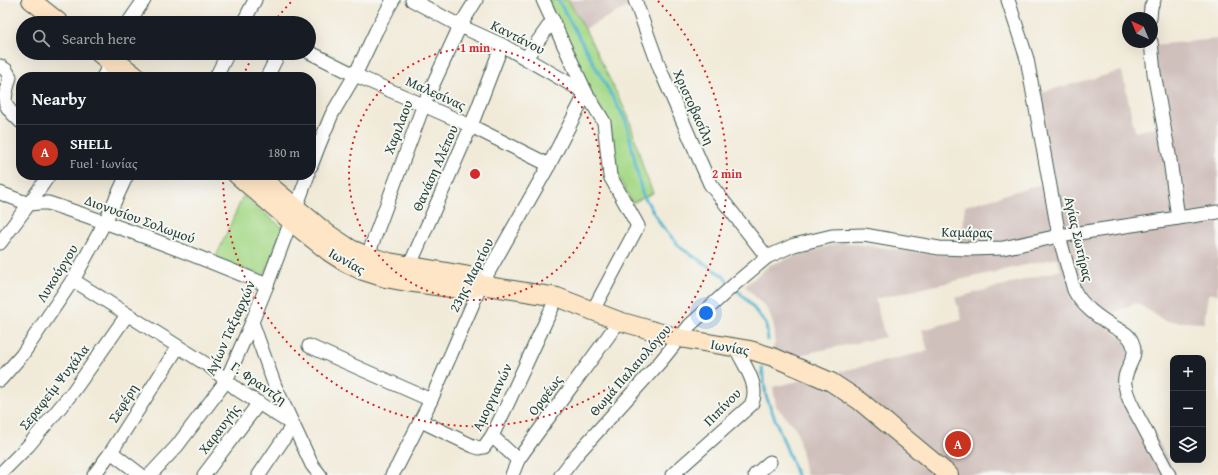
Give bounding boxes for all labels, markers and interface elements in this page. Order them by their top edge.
north arrow [1122,12,1158,48]
street label: Καντάνου [487,15,549,59]
search box [16,16,316,60]
icon: search [30,27,52,49]
text: Search here [62,28,136,49]
text: 1 min [460,39,490,56]
street label: Χριστοβασίλη [668,66,720,148]
street label: Μαλεσίνας [403,71,469,115]
text: Nearby [32,86,86,111]
street label: Χαριλαου [379,97,417,157]
street label: Θανάση Αλέπου [407,122,463,214]
text: SHELL [70,133,112,154]
text: A [41,143,49,162]
text: 180 m [268,143,300,162]
text: Fuel · Ιωνίας [70,154,137,173]
text: 2 min [712,165,742,182]
centre of rings [468,167,482,181]
street label: Διονυσίου Σολωμού [82,190,198,248]
street label: Αγίας Σωτήρας [1060,195,1099,284]
street label: Καμάρας [941,222,993,242]
street label: 23ης Μαρτίου [444,235,498,315]
street label: Λυκούργου [31,240,83,306]
street label: Ιωνίας [325,243,369,279]
street label: Αγίων Ταξιαρχών [200,277,260,379]
your location [696,303,716,323]
street label: Θωμά Παλαιολόγου [584,320,676,420]
street label: Ιωνίας [709,334,751,360]
street label: Σεραφείμ Ψυχάλα [14,340,94,434]
map controls [1170,355,1206,463]
button: + [1170,355,1206,391]
street label: Γ. Φραντζη [227,357,291,409]
street label: Αμοργιανών [467,360,517,434]
street label: Ορφέως [523,370,567,420]
street label: Σεφέρη [103,380,143,426]
street label: Πιπίνου [699,384,745,430]
button: − [1170,391,1206,427]
street label: Χαραυγής [194,400,245,458]
button: layers [1170,427,1206,463]
pin: A [945,429,971,459]

